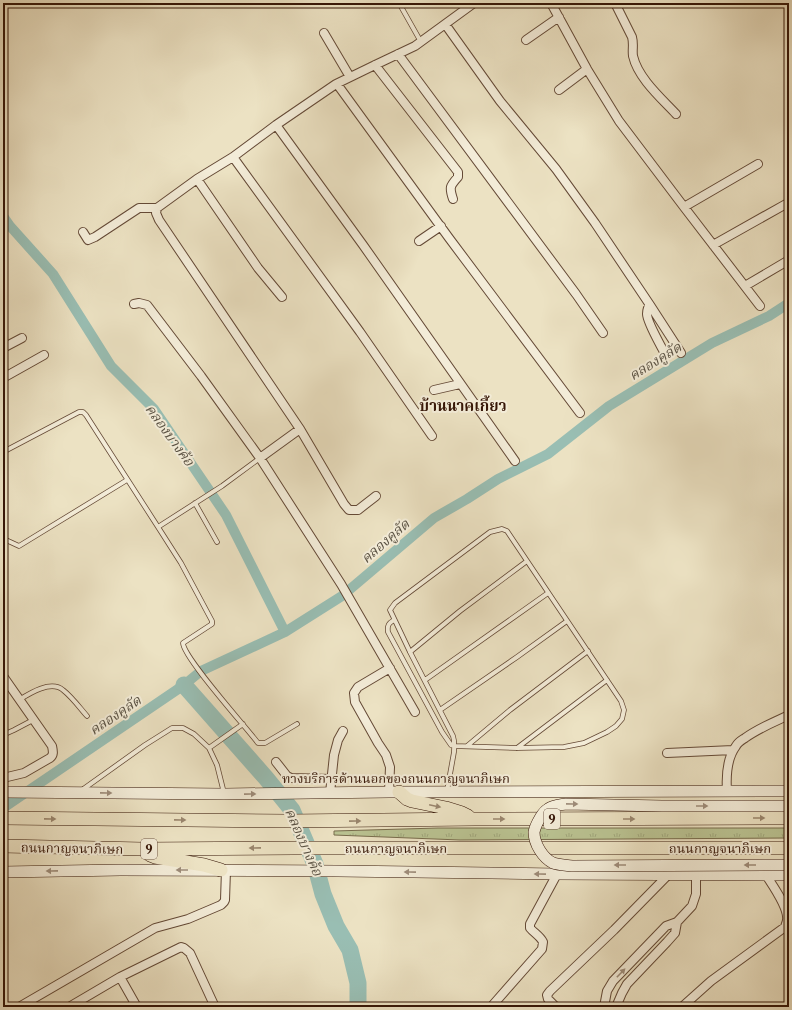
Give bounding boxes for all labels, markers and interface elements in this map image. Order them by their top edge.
water label: คลองคูลัด [625,337,686,385]
district label: บ้านนาคเกี้ยว [419,395,507,415]
water label: คลองบางค้อ [142,401,199,470]
water label: คลองคูลัด [357,514,414,568]
water label: คลองคูลัด [86,691,146,740]
street label: ทางบริการด้านนอกของถนนกาญจนาภิเษก [282,770,510,786]
one-way arrow [100,790,113,796]
one-way arrow [244,790,256,797]
one-way arrow [566,801,579,807]
one-way arrow [428,803,441,809]
one-way arrow [696,803,709,809]
water label: คลองบางค้อ [281,805,327,879]
road number: 9 [544,809,560,829]
one-way arrow [753,815,766,821]
one-way arrow [44,816,57,822]
one-way arrow [493,816,506,822]
one-way arrow [623,816,636,822]
one-way arrow [174,817,187,823]
one-way arrow [349,818,362,824]
street label: ถนนกาญจนาภิเษก [21,839,123,857]
road number: 9 [141,839,157,859]
street label: ถนนกาญจนาภิเษก [345,840,447,856]
street label: ถนนกาญจนาภิเษก [669,840,771,856]
one-way arrow [248,845,261,851]
one-way arrow [613,862,626,868]
one-way arrow [743,862,756,868]
one-way arrow [175,867,188,873]
one-way arrow [45,868,58,874]
one-way arrow [403,869,416,875]
one-way arrow [533,871,546,877]
one-way arrow [616,968,626,978]

